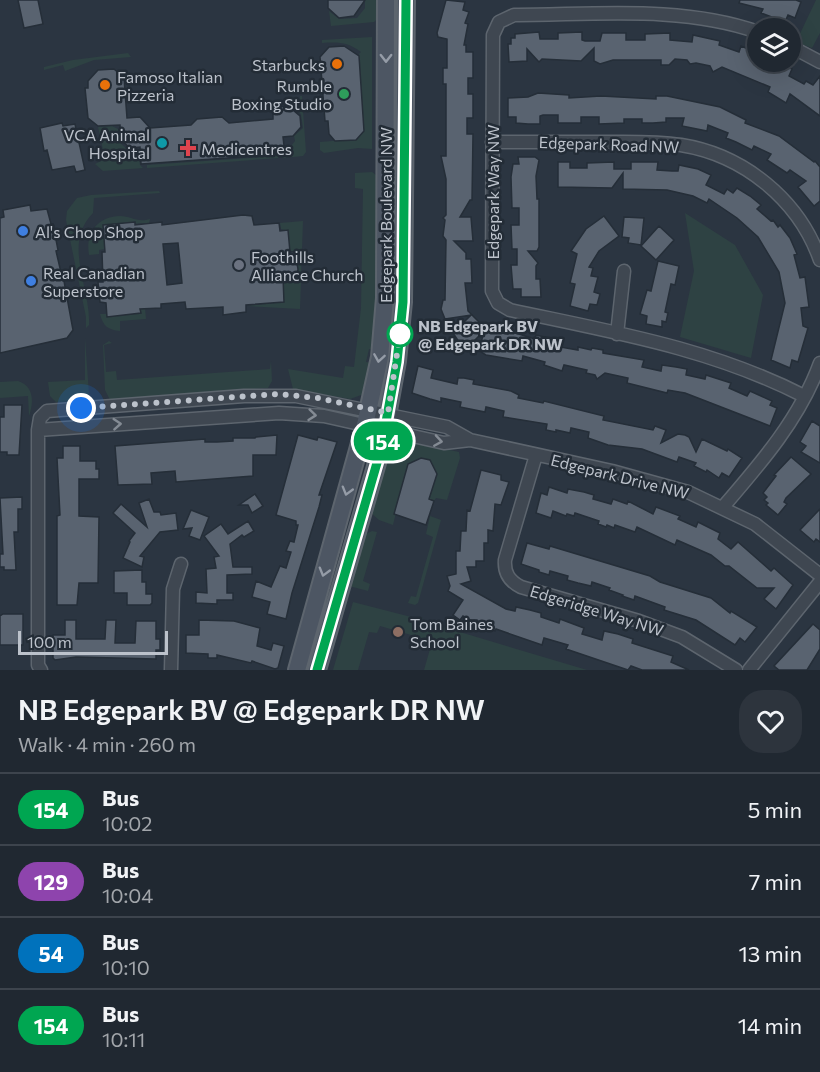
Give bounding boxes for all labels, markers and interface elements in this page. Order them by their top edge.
map controls [747,18,801,72]
button: layers [747,18,801,72]
one-way arrow [380,54,392,63]
place label: Starbucks [252,55,325,74]
marker: Starbucks [330,57,344,71]
place label: Famoso Italian Pizzeria [117,67,223,104]
place label: Rumble Boxing Studio [231,76,332,113]
marker: Famoso Italian Pizzeria [98,78,112,92]
marker: Rumble Boxing Studio [337,87,351,101]
street label: Edgepark Way NW [483,124,502,260]
place label: VCA Animal Hospital [64,125,150,162]
street label: Edgepark Boulevard NW [376,127,395,303]
street label: Edgepark Road NW [538,132,680,156]
marker: VCA Animal Hospital [155,136,169,150]
marker: Medicentres [179,139,197,157]
place label: Medicentres [201,139,292,158]
place label: Al's Chop Shop [35,222,143,241]
marker: Al's Chop Shop [16,224,30,238]
place label: Foothills Alliance Church [251,247,364,284]
marker: Foothills Alliance Church [232,258,246,272]
place label: Real Canadian Superstore [43,263,145,300]
marker: Real Canadian Superstore [24,274,38,288]
place label: NB Edgepark BV @ Edgepark DR NW [418,316,563,353]
marker: NB Edgepark BV @ Edgepark DR NW [387,321,413,347]
one-way arrow [374,354,386,363]
your location [66,393,96,423]
one-way arrow [307,408,316,421]
one-way arrow [113,418,122,431]
line badge: 154 [348,422,418,460]
text: 154 [366,429,400,454]
one-way arrow [433,434,443,446]
street label: Edgepark Drive NW [549,450,691,502]
one-way arrow [342,485,354,495]
one-way arrow [319,566,331,577]
street label: Edgeridge Way NW [528,581,666,639]
place label: Tom Baines School [410,614,493,651]
marker: Tom Baines School [391,625,405,639]
scale bar [18,628,168,656]
text: 100 m [27,632,72,651]
button: heart [739,690,802,753]
text: NB Edgepark BV @ Edgepark DR NW [18,692,485,726]
text: Walk · 4 min · 260 m [18,732,196,756]
text: Bus [102,784,139,811]
text: 5 min [748,796,802,823]
text: 154 [34,797,68,822]
text: 10:02 [102,811,152,835]
text: Bus [102,856,139,883]
text: 7 min [749,868,802,895]
text: 129 [34,869,68,894]
text: 10:04 [102,883,153,907]
text: Bus [102,928,139,955]
text: 13 min [738,940,802,967]
text: 54 [38,941,64,966]
text: 10:10 [102,955,150,979]
text: Bus [102,1000,139,1027]
text: 14 min [738,1012,802,1039]
text: 154 [34,1013,68,1038]
text: 10:11 [102,1027,145,1051]

